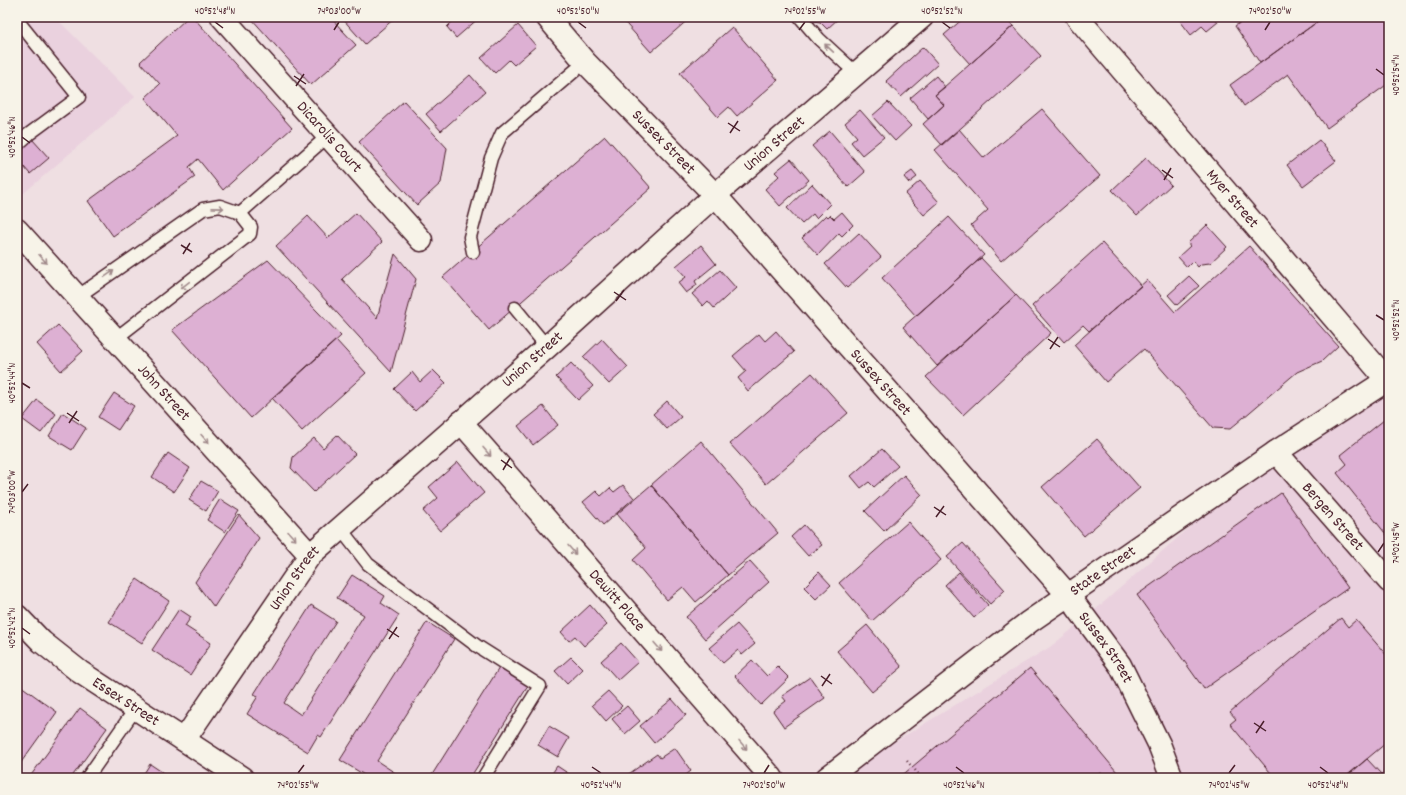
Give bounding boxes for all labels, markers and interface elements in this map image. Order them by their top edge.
text: 40°52'48"N [195,5,235,19]
text: 74°03'00"W [317,5,361,19]
text: 40°52'50"N [557,5,599,19]
text: 74°02'55"W [784,5,826,19]
text: 40°52'52"N [921,5,963,19]
text: 74°02'50"W [1249,5,1291,19]
one-way arrow [824,43,834,53]
text: 40°52'54"N [1390,54,1404,96]
street label: Dicarolis Court [291,96,368,178]
street label: Sussex Street [626,104,701,180]
street label: Union Street [738,111,810,177]
text: 40°52'46"N [6,116,20,158]
street label: Myer Street [1200,164,1264,233]
one-way arrow [212,204,225,212]
one-way arrow [38,254,48,264]
one-way arrow [103,270,114,278]
one-way arrow [179,280,190,289]
text: 40°52'52"N [1390,299,1404,341]
street label: Union Street [497,326,568,393]
street label: Sussex Street [844,344,917,421]
street label: John Street [132,359,196,427]
text: 40°52'44"N [6,363,20,403]
one-way arrow [200,434,210,444]
one-way arrow [482,446,491,457]
text: 74°03'00"W [6,470,20,514]
street label: Bergen Street [1296,477,1369,556]
text: 74°02'45"W [1390,522,1404,564]
one-way arrow [287,530,296,540]
street label: Union Street [264,540,325,616]
street label: State Street [1065,540,1141,602]
one-way arrow [568,544,577,555]
street label: Dewitt Place [583,564,651,637]
street label: Sussex Street [1073,607,1139,687]
text: 40°52'42"N [6,608,20,648]
one-way arrow [653,642,662,653]
street label: Essex Street [87,671,164,732]
one-way arrow [739,740,748,750]
text: 74°02'55"W [277,779,319,793]
text: 40°52'44"N [581,779,621,793]
text: 74°02'50"W [743,779,785,793]
text: 40°52'46"N [943,779,985,793]
text: 74°02'45"W [1208,779,1250,793]
text: 40°52'48"N [1308,779,1348,793]

